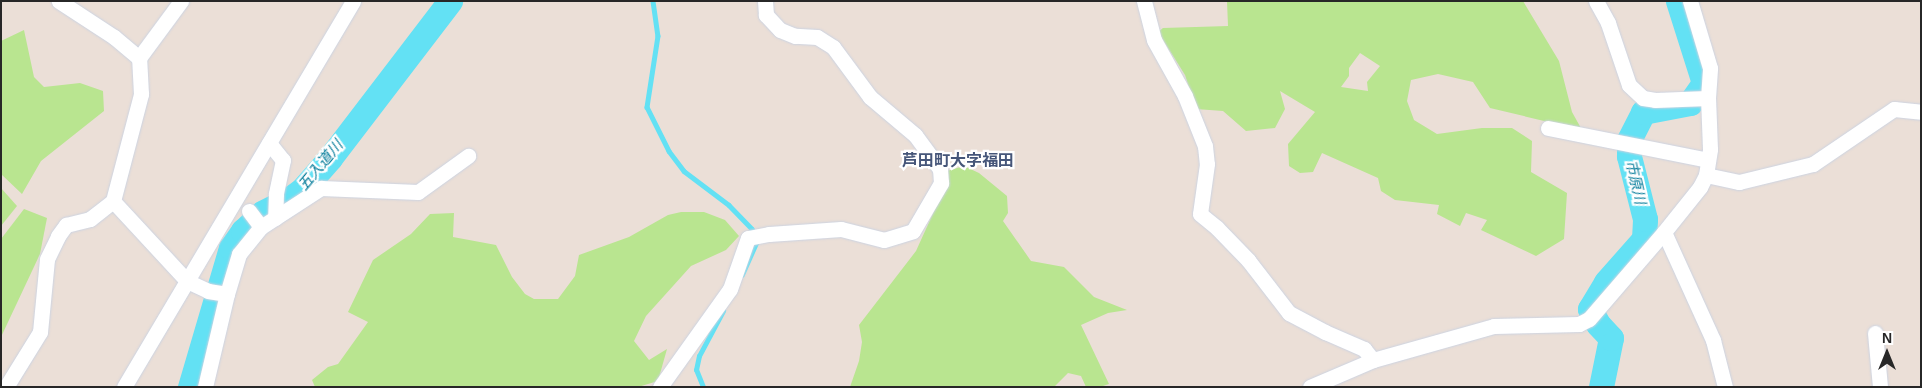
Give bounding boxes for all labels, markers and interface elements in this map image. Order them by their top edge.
water label: 五入道川 [294,136,346,194]
district label: 芦田町大字福田 [902,151,1014,171]
water label: 市原川 [1622,158,1650,206]
north arrow [1862,328,1912,378]
text: N [1882,330,1892,346]

